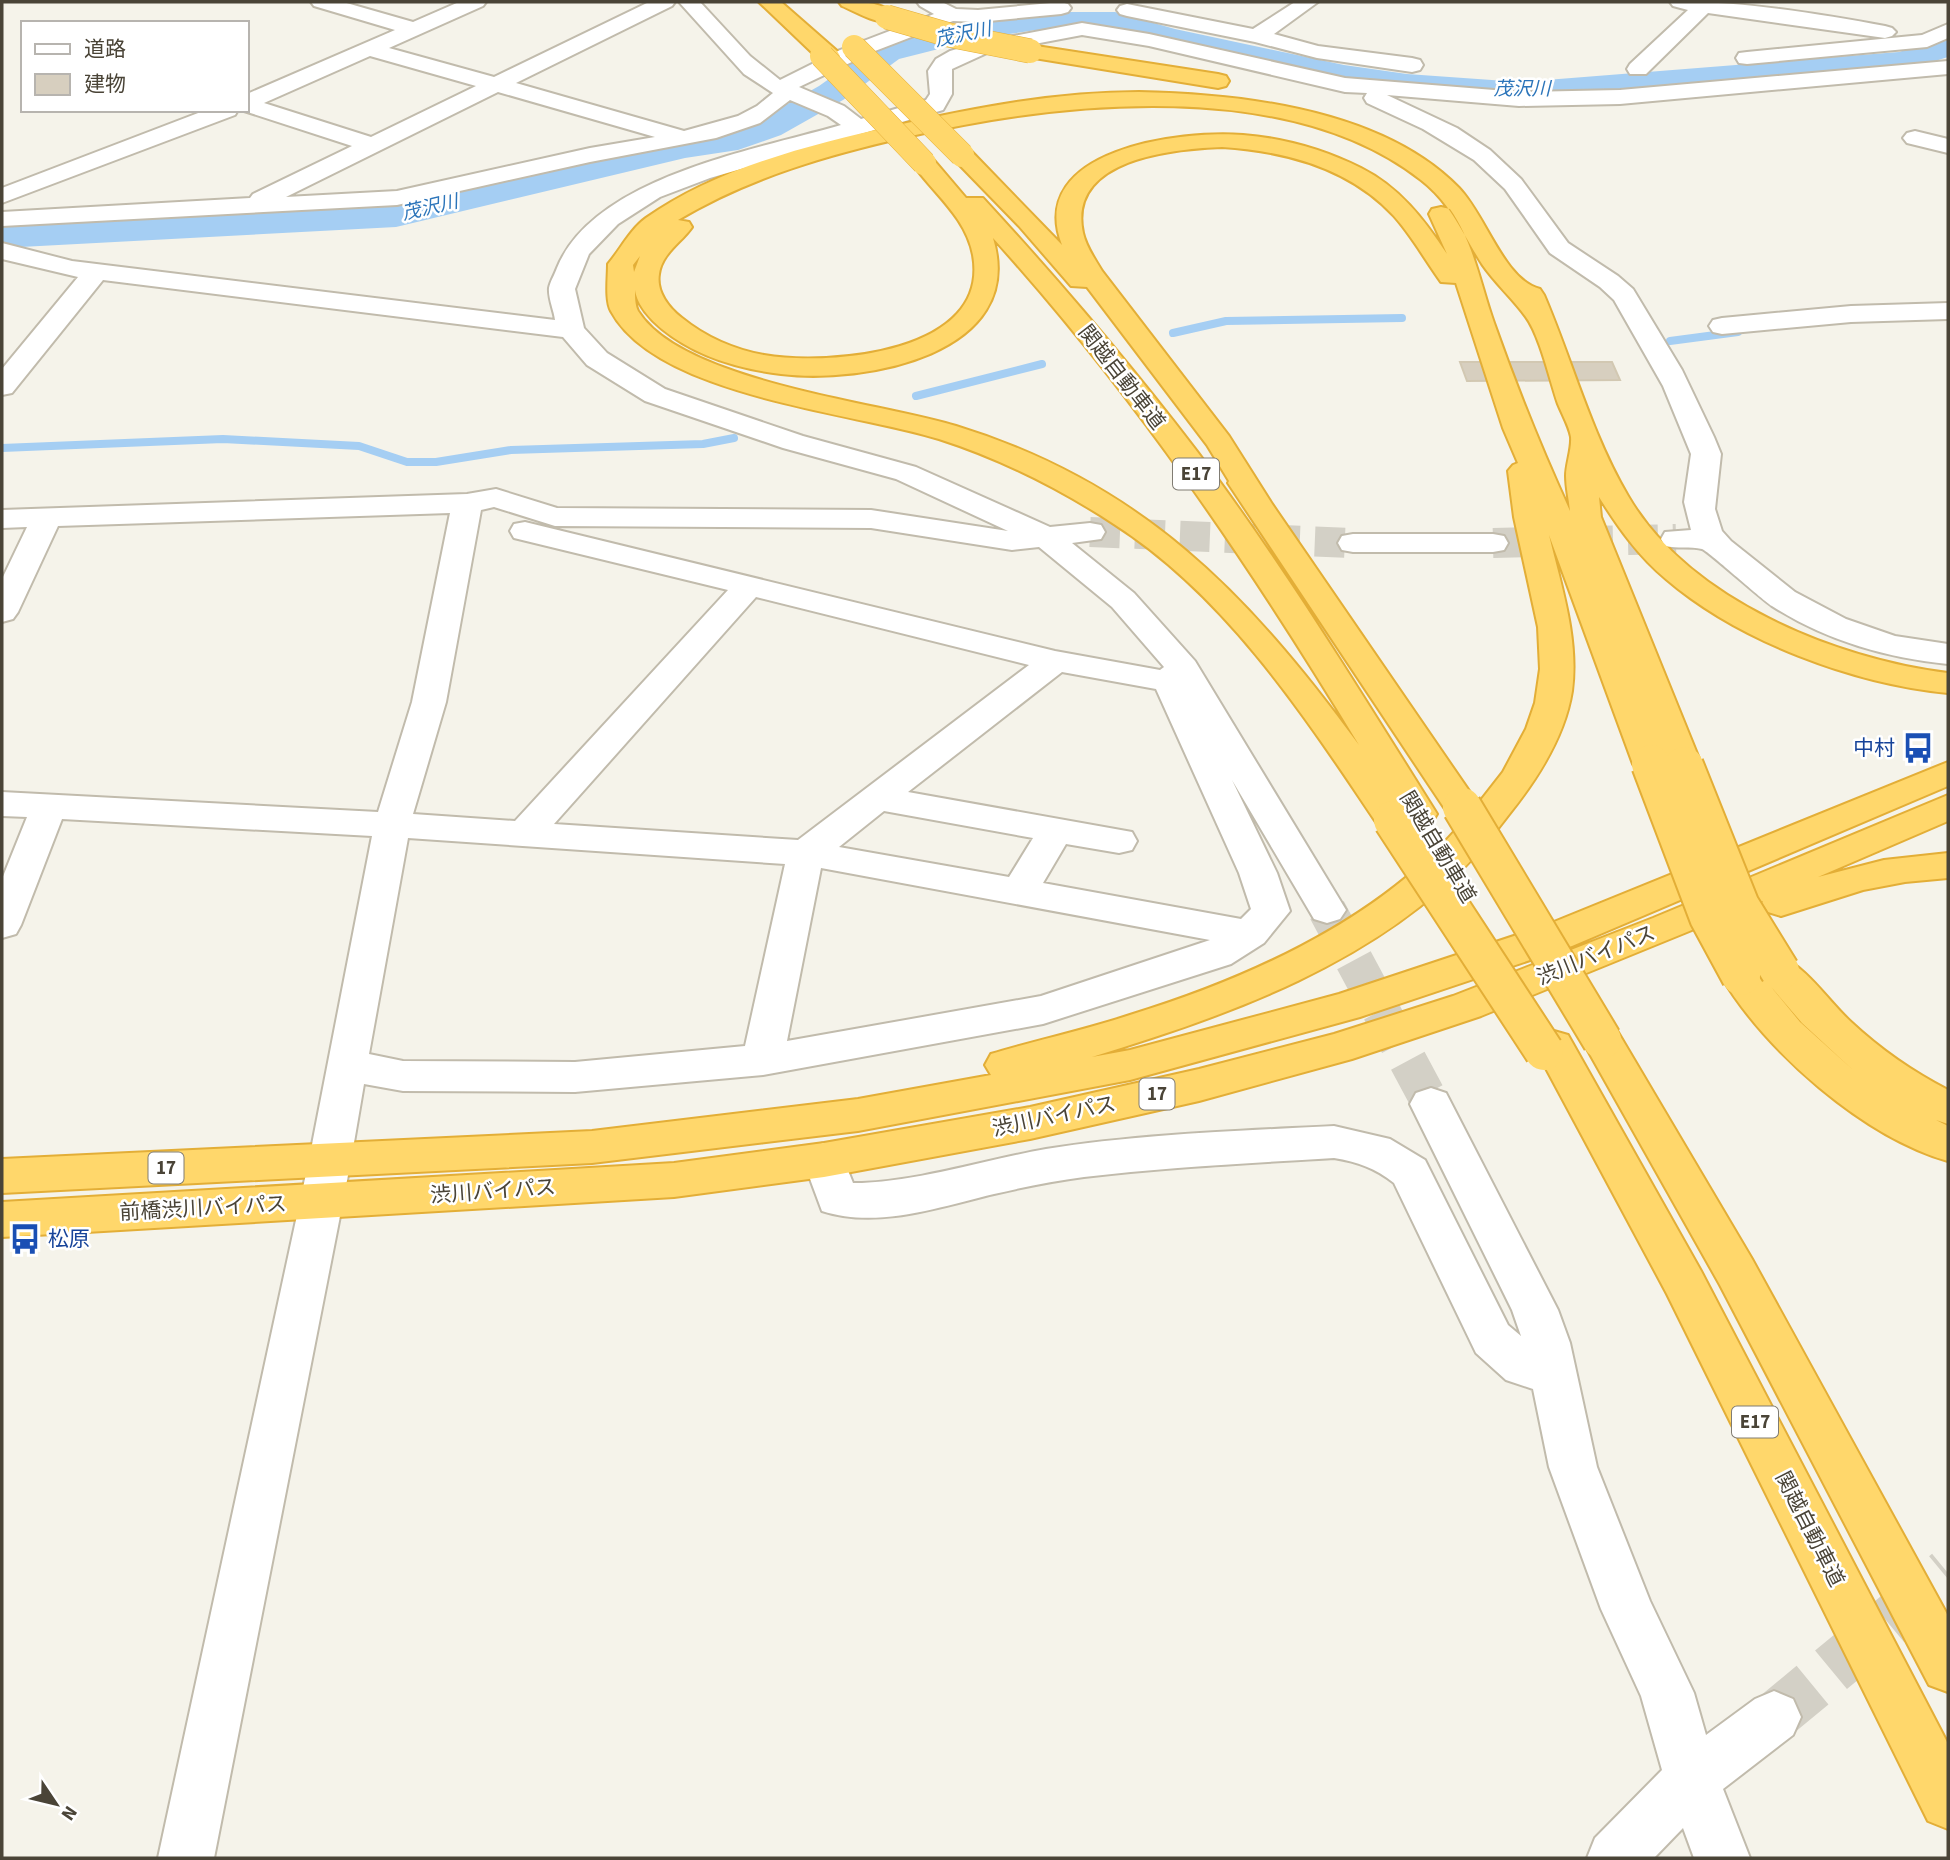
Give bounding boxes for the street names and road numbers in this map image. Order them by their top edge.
street label: 関越自動車道 [1071,318,1173,436]
road number: E17 [1173,458,1219,489]
street label: 関越自動車道 [1393,785,1483,909]
street label: 渋川バイパス [1532,918,1660,992]
road number: 17 [1140,1078,1174,1110]
street label: 渋川バイパス [989,1088,1119,1144]
road number: 17 [148,1152,184,1184]
street label: 渋川バイパス [429,1172,557,1210]
street label: 前橋渋川バイパス [119,1189,287,1227]
road number: E17 [1732,1406,1778,1438]
street label: 関越自動車道 [1768,1466,1852,1592]

